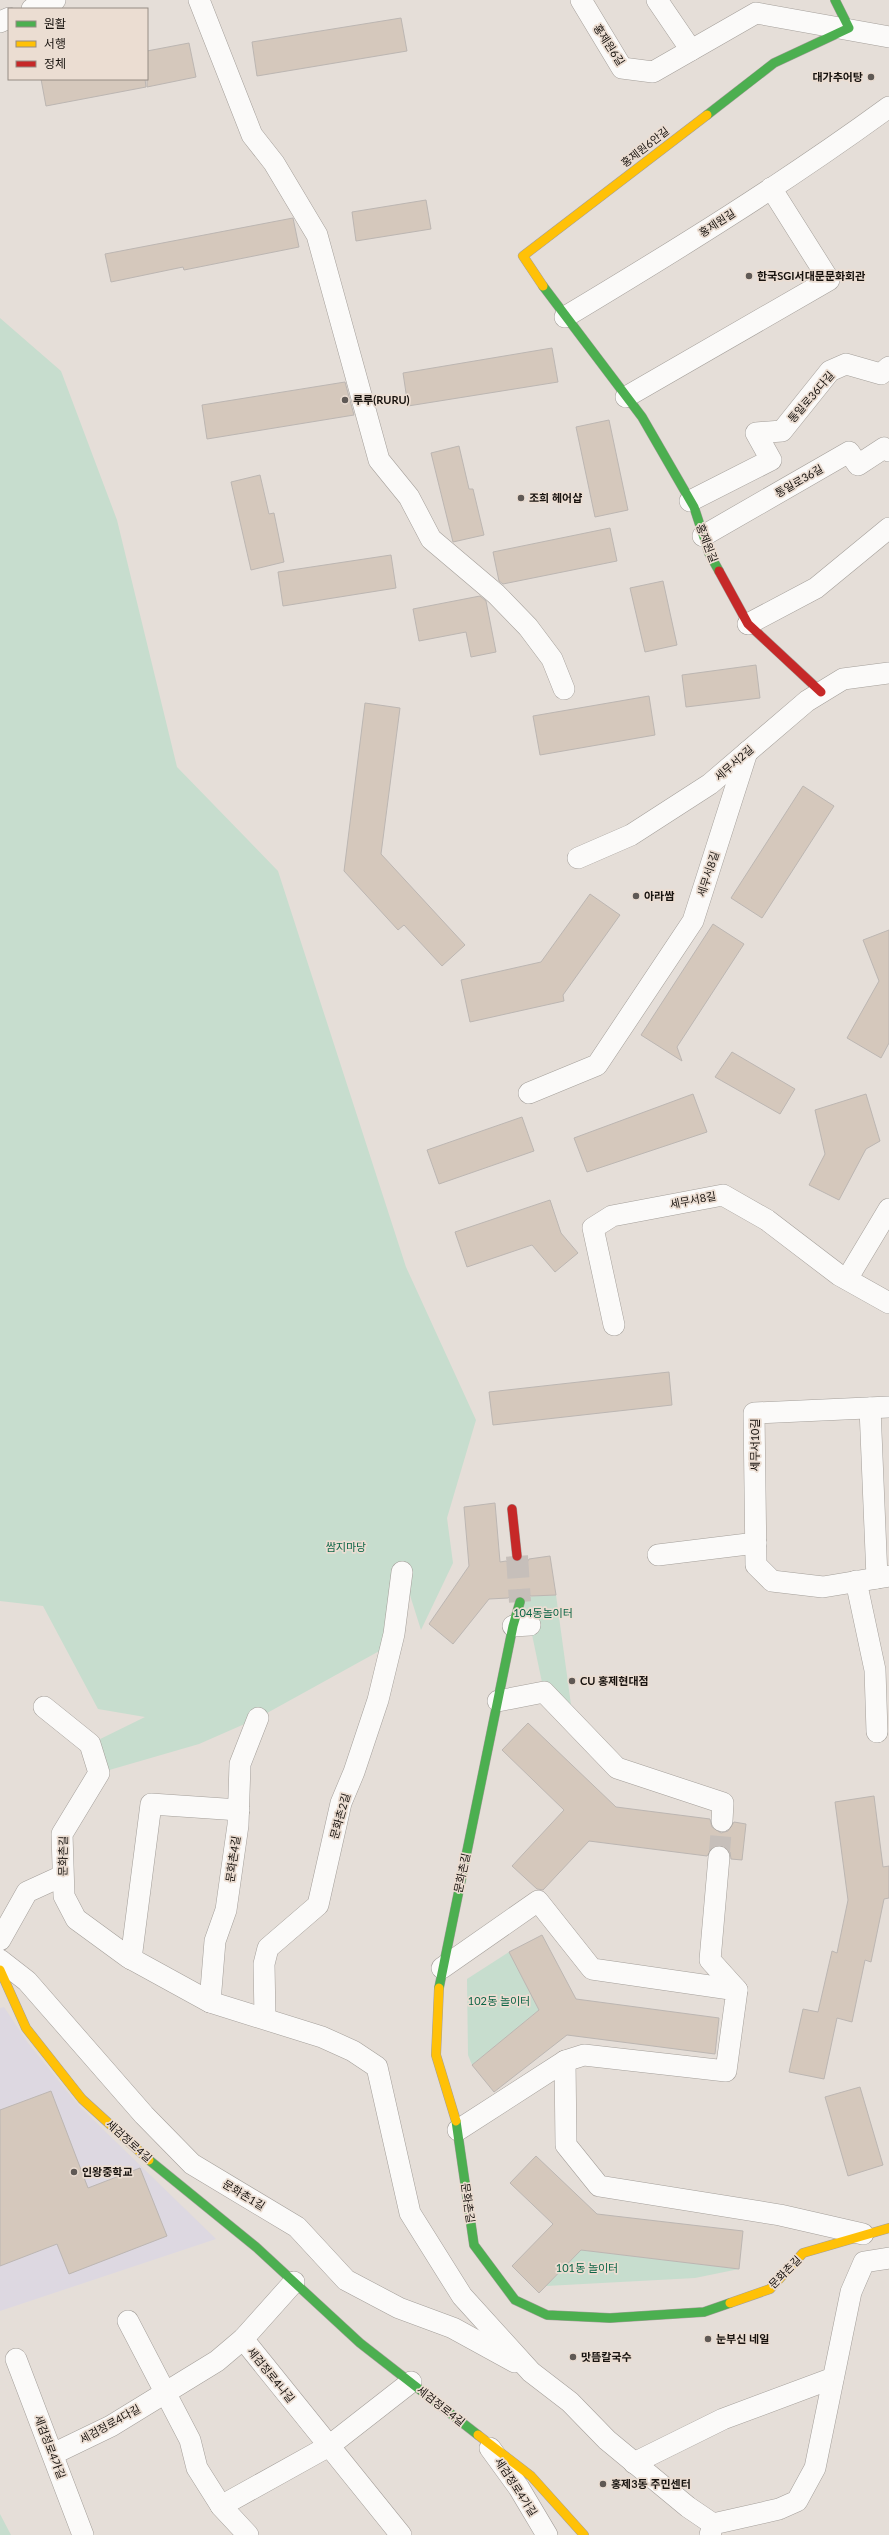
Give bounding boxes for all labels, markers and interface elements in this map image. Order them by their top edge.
legend [8,8,148,80]
text: 원활 [44,16,66,31]
street label: 홍제원6길 [591,22,628,68]
text: 서행 [44,36,66,51]
text: 정체 [44,56,66,71]
place label: 대가추어탕 [812,70,863,83]
marker: 대가추어탕 [866,72,876,82]
street label: 홍제원6안길 [618,124,671,169]
street label: 홍제원길 [696,206,737,239]
place label: 한국SGI서대문문화회관 [757,269,865,282]
marker: 한국SGI서대문문화회관 [744,271,754,281]
street label: 통일로36다길 [785,368,836,425]
place label: 루루(RURU) [353,393,410,406]
marker: 루루(RURU) [340,395,350,405]
street label: 통일로36길 [772,462,825,500]
place label: 조희 헤어샵 [529,491,582,504]
marker: 조희 헤어샵 [516,493,526,503]
street label: 홍제원길 [694,522,721,564]
street label: 세무서2길 [712,742,756,783]
street label: 세무서8길 [694,850,721,898]
place label: 아라쌈 [644,889,674,902]
marker: 아라쌈 [631,891,641,901]
street label: 세무서8길 [669,1189,717,1210]
street label: 세무서10길 [748,1418,761,1472]
park label: 쌈지마당 [326,1540,366,1553]
park label: 104동놀이터 [513,1606,573,1619]
place label: CU 홍제현대점 [580,1674,649,1687]
marker: CU 홍제현대점 [567,1676,577,1686]
street label: 문화촌2길 [327,1792,352,1840]
street label: 문화촌4길 [223,1835,242,1883]
street label: 문화촌길 [56,1836,69,1876]
street label: 문화촌길 [451,1852,472,1894]
park label: 102동 놀이터 [468,1994,530,2007]
street label: 세검정로4길 [104,2117,155,2165]
place label: 인왕중학교 [82,2165,133,2178]
marker: 인왕중학교 [69,2167,79,2177]
street label: 문화촌1길 [221,2177,268,2212]
street label: 문화촌길 [459,2182,478,2224]
street label: 문화촌길 [766,2253,804,2291]
park label: 101동 놀이터 [556,2261,618,2274]
place label: 눈부신 네일 [716,2332,769,2345]
marker: 눈부신 네일 [703,2334,713,2344]
street label: 세검정로4나길 [245,2345,298,2405]
place label: 맛뜸칼국수 [581,2350,632,2363]
marker: 맛뜸칼국수 [568,2352,578,2362]
street label: 세검정로4길 [415,2383,468,2428]
street label: 세검정로4다길 [77,2402,142,2446]
street label: 세검정로4가길 [32,2413,69,2480]
street label: 세검정로4가길 [493,2455,540,2518]
place label: 홍제3동 주민센터 [611,2477,691,2490]
marker: 홍제3동 주민센터 [598,2479,608,2489]

